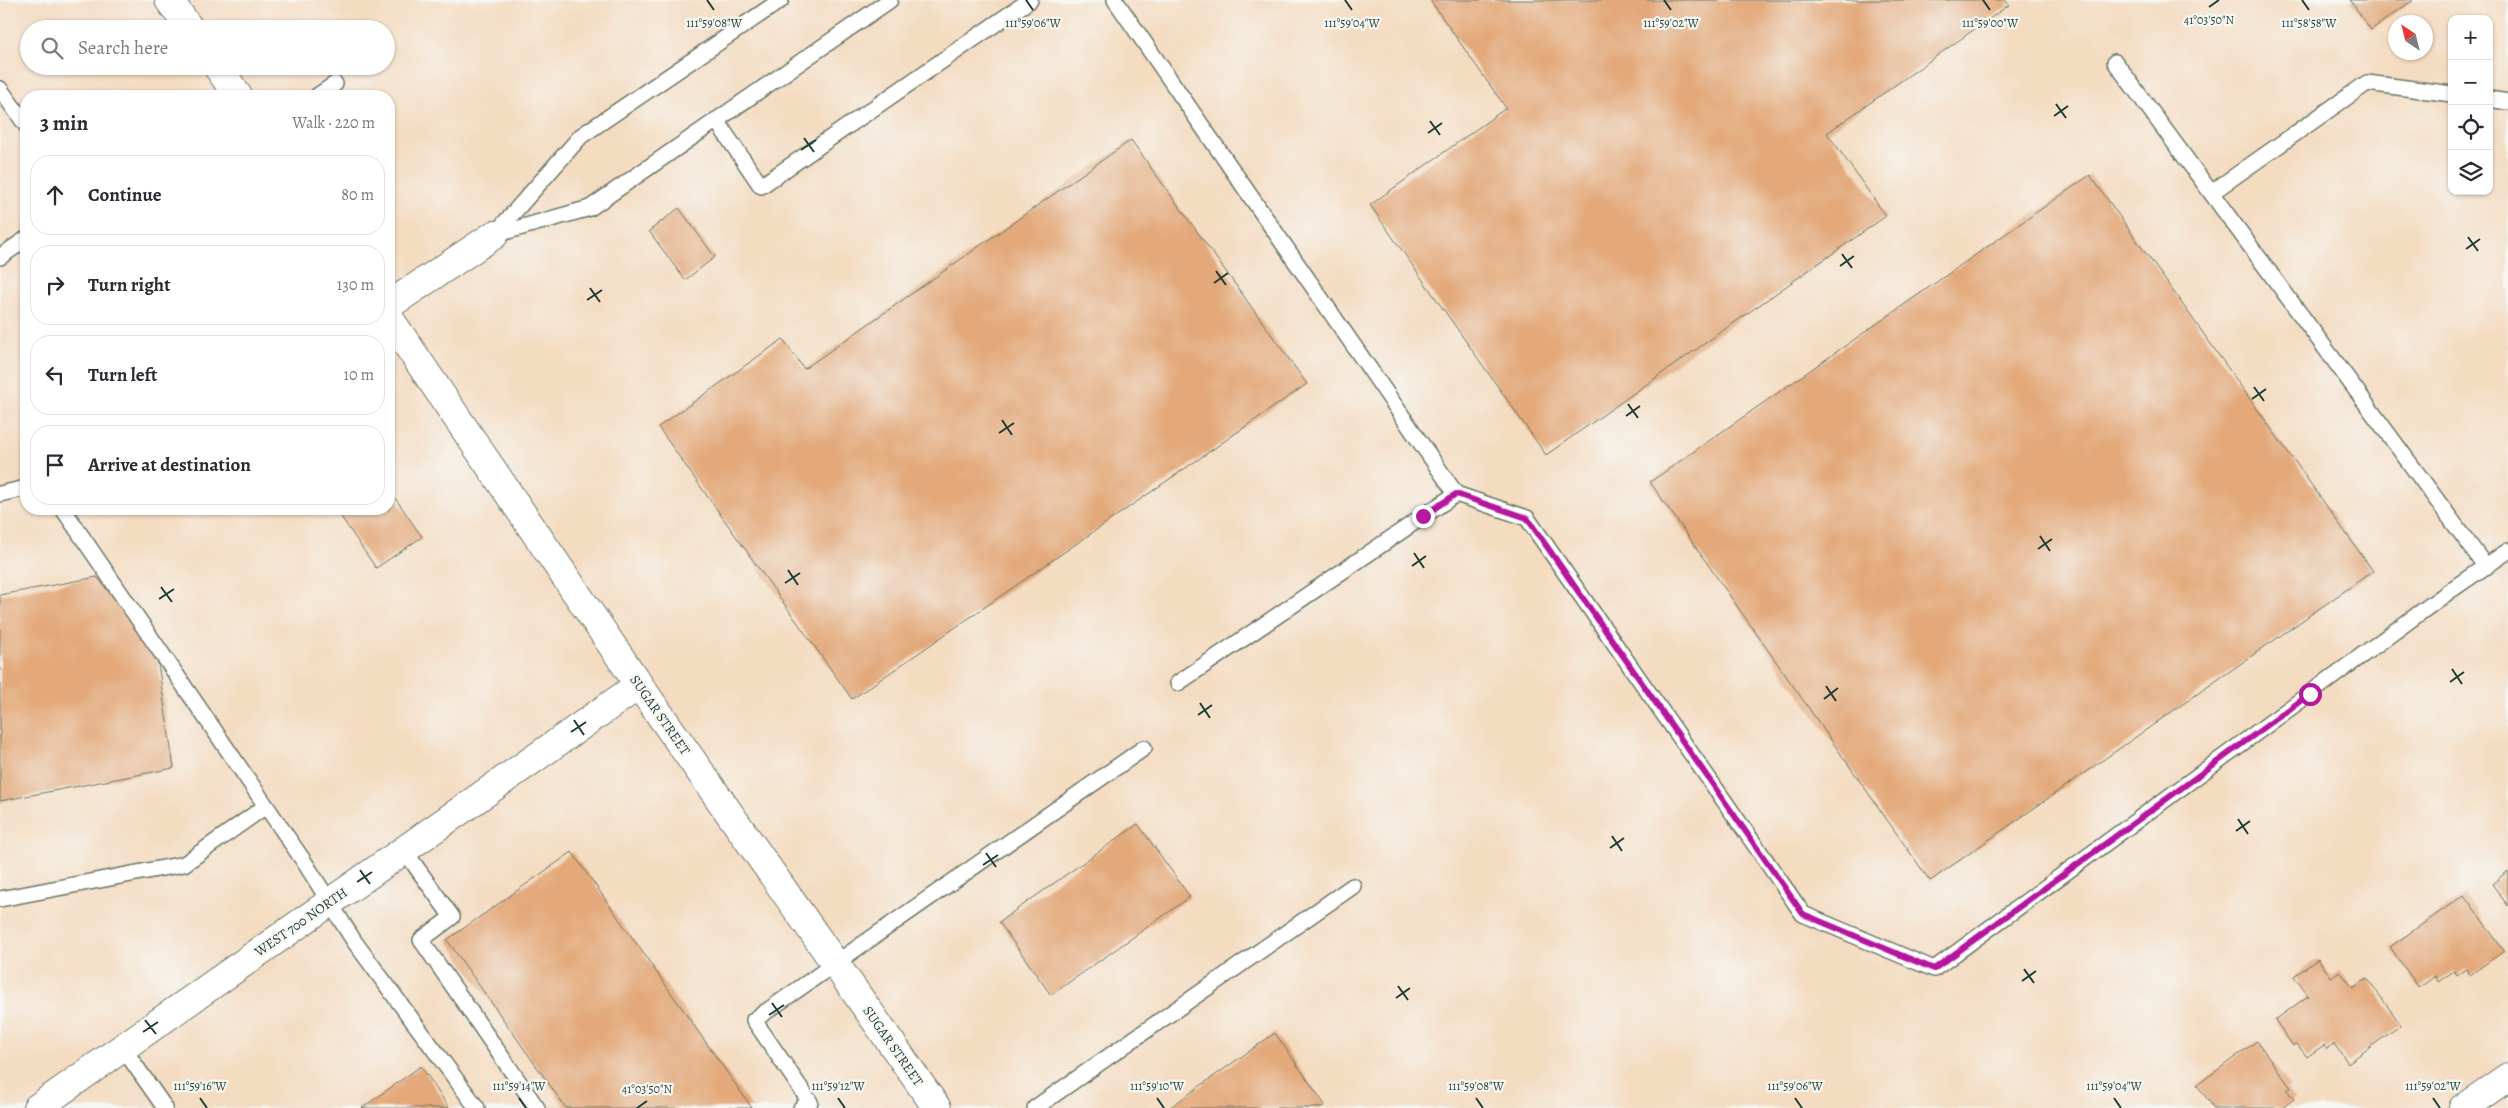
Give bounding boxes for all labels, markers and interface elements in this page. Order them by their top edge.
text: 41°03'50"N [2184,12,2235,28]
text: 111°59'08"W [686,15,743,31]
text: 111°59'06"W [1005,15,1061,31]
text: 111°59'04"W [1324,15,1380,31]
text: 111°59'02"W [1643,15,1700,31]
text: 111°59'00"W [1962,15,2019,31]
text: 111°58'58"W [2282,15,2337,31]
north arrow [2388,15,2433,60]
map controls [2448,15,2493,195]
button: + [2448,15,2493,60]
search box [20,20,395,75]
icon: search [38,34,66,62]
text: Search here [78,35,168,61]
button: − [2448,60,2493,105]
button: locate [2448,105,2493,150]
text: 3 min [40,109,88,137]
text: Walk · 220 m [292,112,375,134]
button: layers [2448,150,2493,195]
icon: ahead [41,181,69,209]
text: Continue [88,182,162,208]
text: 80 m [341,184,374,206]
icon: right [41,271,69,299]
text: Turn right [88,272,170,298]
text: 130 m [337,274,374,296]
icon: left [41,361,69,389]
text: Turn left [88,362,157,388]
text: 10 m [344,364,374,386]
icon: arrive [41,451,69,479]
text: Arrive at destination [88,452,251,478]
route end [1412,505,1435,528]
street label: SUGAR STREET [625,671,695,759]
route start [2299,683,2322,706]
street label: WEST 700 NORTH [250,883,351,962]
street label: SUGAR STREET [858,1002,928,1090]
text: 111°59'16"W [173,1078,227,1094]
text: 111°59'14"W [493,1078,546,1094]
text: 111°59'12"W [811,1078,865,1094]
text: 111°59'10"W [1130,1078,1185,1094]
text: 111°59'08"W [1448,1078,1505,1094]
text: 111°59'06"W [1767,1078,1823,1094]
text: 111°59'04"W [2086,1078,2142,1094]
text: 111°59'02"W [2405,1078,2462,1094]
text: 41°03'50"N [622,1081,673,1097]

